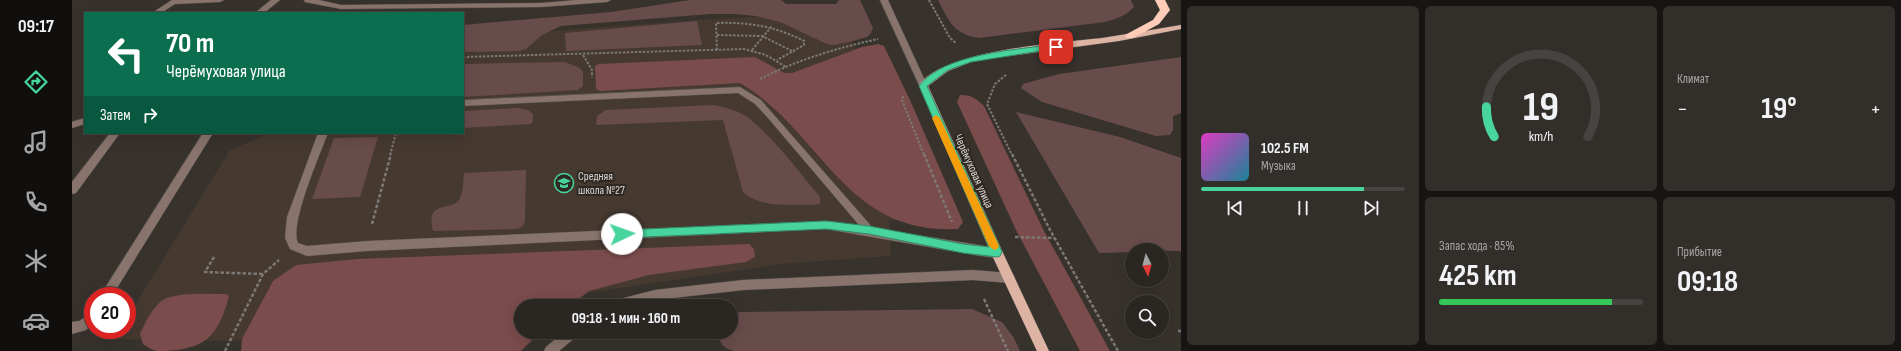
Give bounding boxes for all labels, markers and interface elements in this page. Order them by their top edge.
text: 09:17 [18,16,54,37]
text: 70 m [166,27,214,60]
icon: left [100,28,152,80]
pin [1039,30,1073,64]
icon: arrive [1045,36,1067,58]
text: Черёмуховая улица [166,61,286,82]
icon: directions [22,68,50,96]
text: Климат [1677,71,1709,87]
text: 19 [1523,82,1559,131]
text: 19° [1761,91,1797,127]
text: − [1677,96,1688,123]
text: + [1870,96,1881,123]
icon: right [139,104,161,126]
text: Затем [100,106,131,125]
text: km/h [1529,127,1553,144]
icon: music [22,128,50,156]
street label: Черёмуховая улица [950,132,997,211]
text: 102.5 FM [1261,139,1309,158]
text: Музыка [1261,158,1296,174]
place label: Средняя школа №27 [578,169,625,198]
school or university icon: Средняя школа №27 [553,172,575,194]
icon: phone [22,188,50,216]
icon: previous [1224,197,1246,219]
icon: pause [1292,197,1314,219]
icon: next [1360,197,1382,219]
position arrow [601,213,643,255]
text: Запас хода · 85% [1439,238,1515,254]
north arrow [1125,243,1169,287]
map controls [1125,243,1169,339]
text: Прибытие [1677,244,1722,260]
icon: climate [22,247,50,275]
text: 425 km [1439,258,1517,294]
text: 09:18 [1677,264,1738,300]
speed limit sign: 20 [84,287,136,339]
button: search [1125,295,1169,339]
icon: car [22,307,50,335]
text: 09:18 · 1 мин · 160 m [572,309,680,328]

